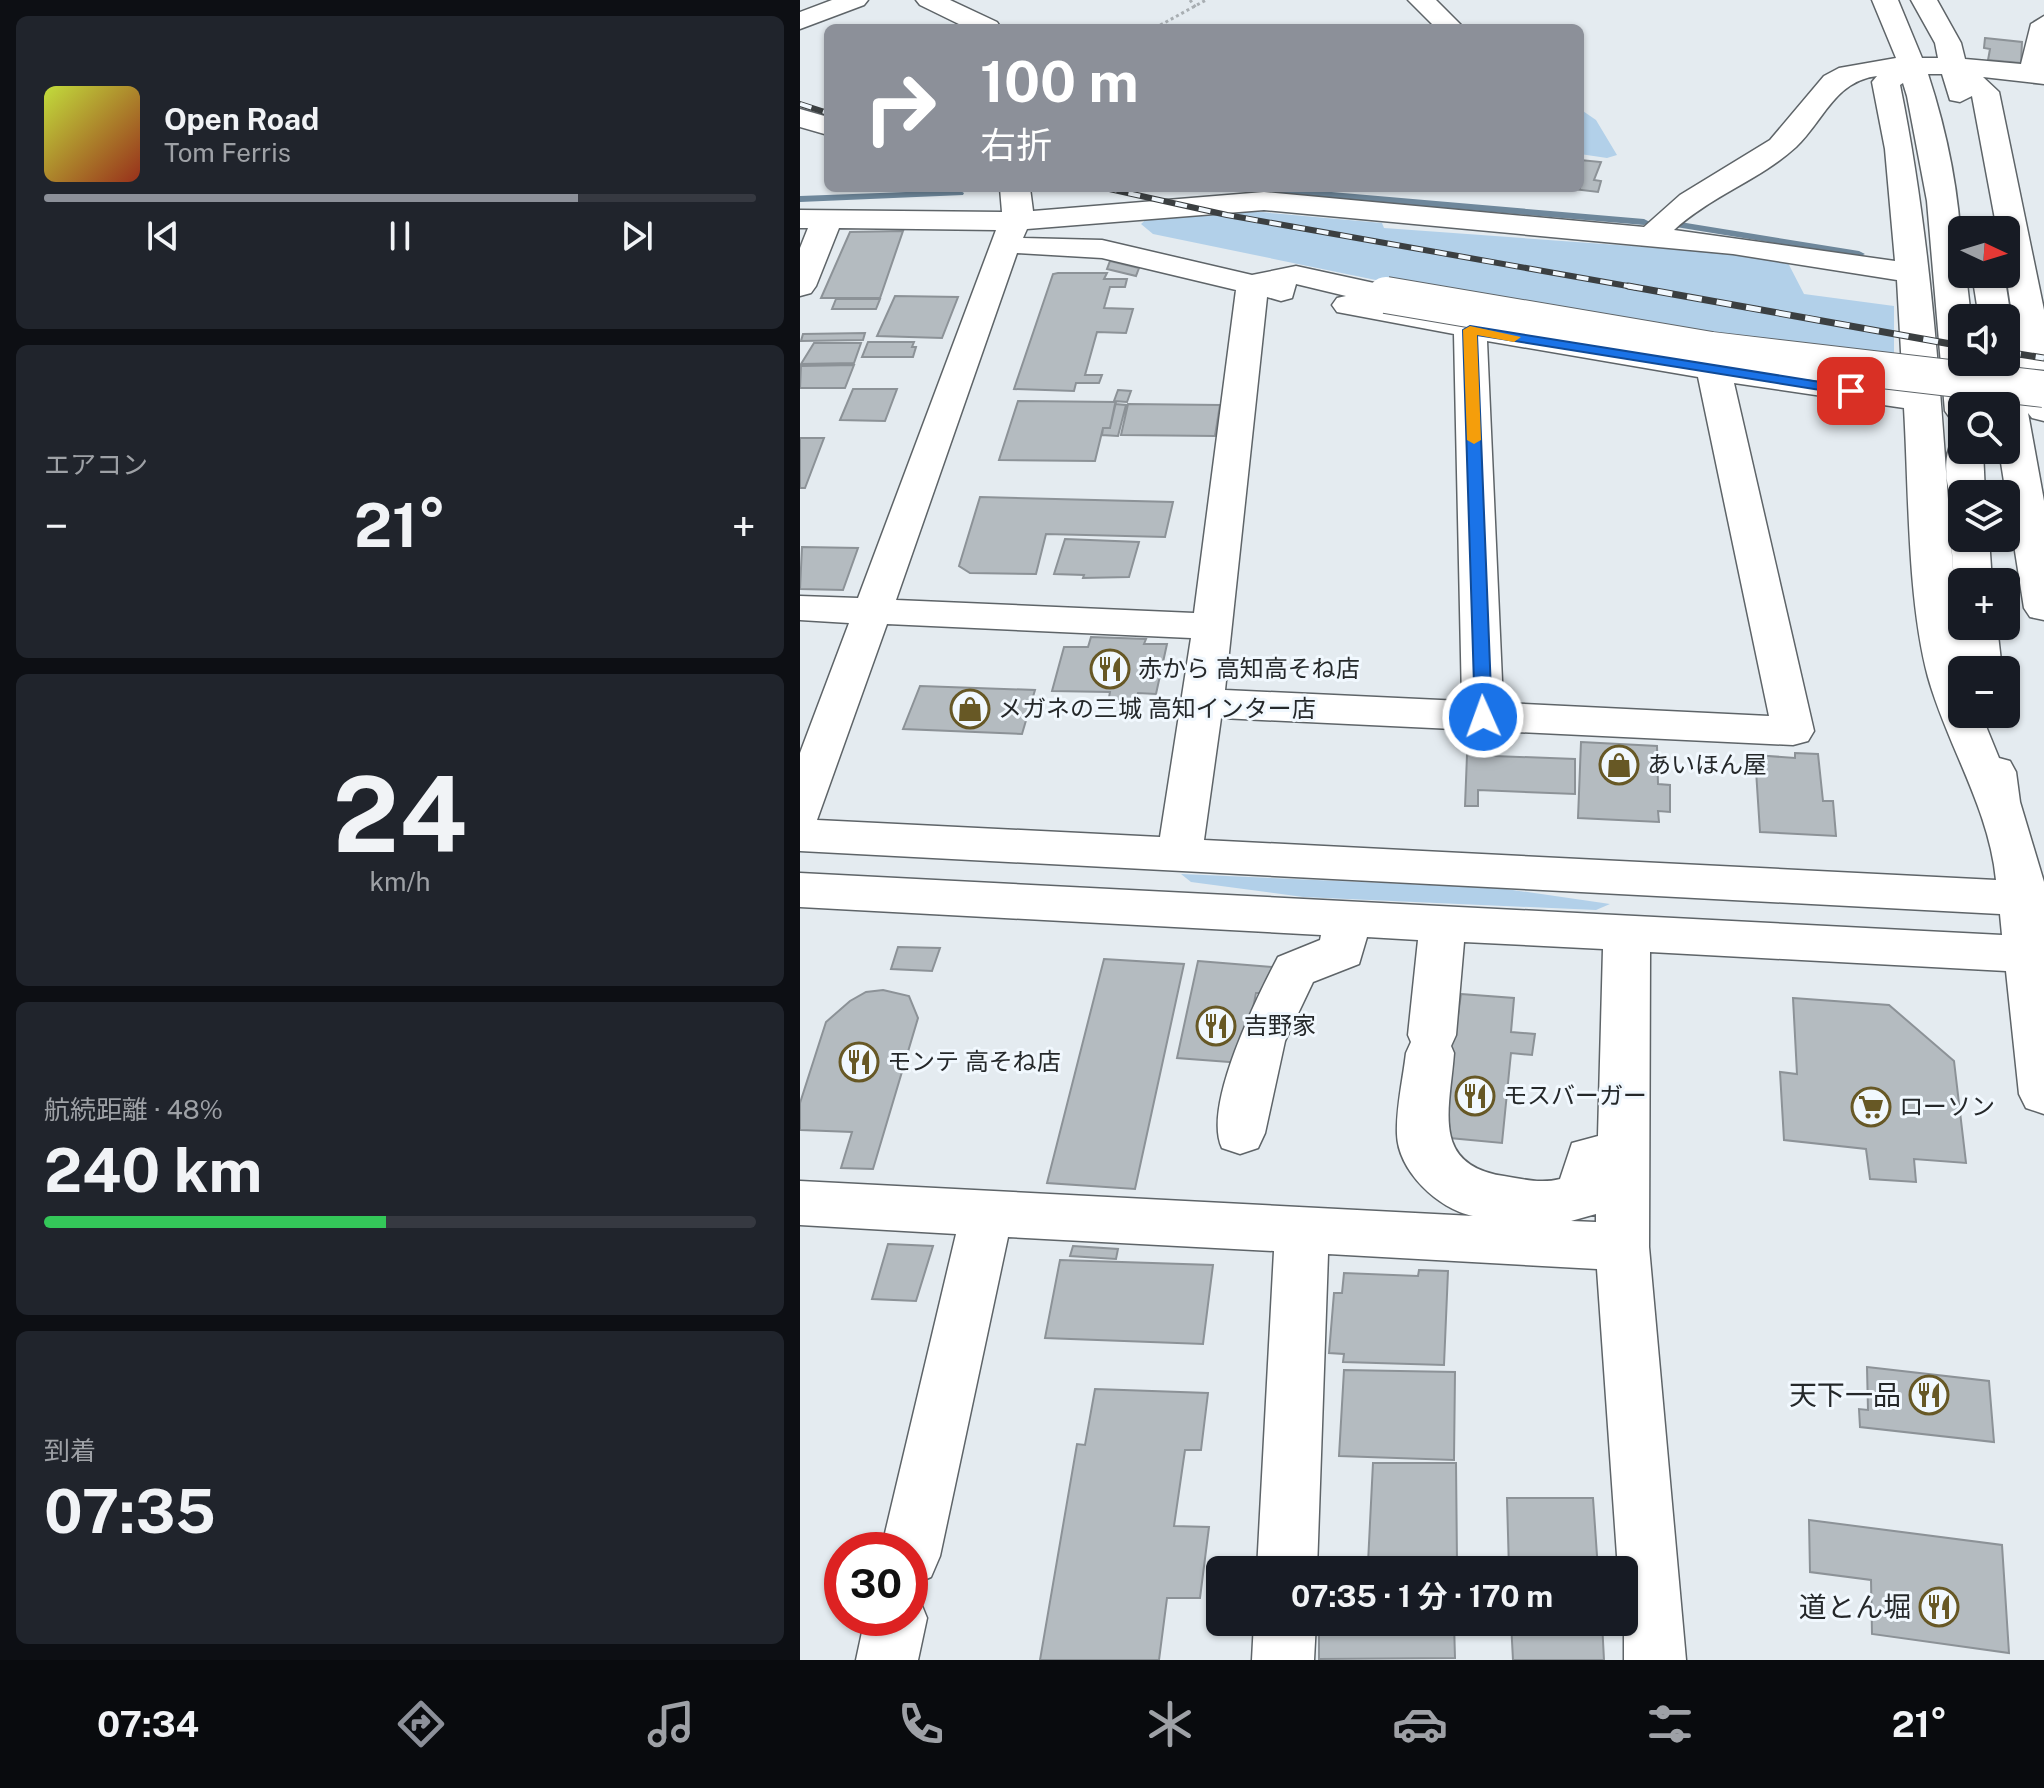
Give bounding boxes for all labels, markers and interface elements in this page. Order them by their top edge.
text: 100 m [980,49,1139,115]
icon: right [848,56,952,160]
text: Open Road [164,101,319,137]
text: 右折 [980,124,1052,166]
text: Tom Ferris [164,137,291,168]
icon: previous [141,214,185,258]
icon: pause [378,214,422,258]
icon: next [615,214,659,258]
north arrow [1948,216,2020,288]
map controls [1948,216,2020,728]
button: sound [1948,304,2020,376]
pin [1817,357,1885,425]
icon: arrive [1829,369,1873,413]
button: search [1948,392,2020,464]
text: エアコン [44,449,148,480]
button: layers [1948,480,2020,552]
text: 21° [354,490,446,561]
text: − [44,500,68,552]
text: + [732,500,756,552]
button: + [1948,568,2020,640]
restaurant icon: 赤から 高知高そね店 [1089,648,1131,690]
place label: 赤から 高知高そね店 [1138,654,1360,682]
button: − [1948,656,2020,728]
position arrow [1441,675,1525,759]
shop icon: メガネの三城 高知インター店 [949,688,991,730]
place label: メガネの三城 高知インター店 [998,694,1316,722]
shop icon: あいほん屋 [1598,744,1640,786]
place label: あいほん屋 [1647,750,1767,778]
text: 24 [333,753,467,875]
text: km/h [369,866,431,897]
restaurant icon: 吉野家 [1195,1005,1237,1047]
place label: 吉野家 [1244,1011,1316,1039]
restaurant icon: モンテ 高そね店 [838,1041,880,1083]
place label: モンテ 高そね店 [887,1047,1061,1075]
restaurant icon: モスバーガー [1454,1075,1496,1117]
place label: モスバーガー [1503,1081,1647,1109]
supermarket icon: ローソン [1850,1086,1892,1128]
place label: ローソン [1899,1092,1995,1120]
text: 航続距離 · 48% [44,1094,223,1125]
text: 240 km [44,1135,262,1206]
restaurant icon: 天下一品 [1908,1374,1950,1416]
place label: 天下一品 [1789,1378,1901,1411]
text: 到着 [44,1435,96,1466]
text: 07:35 [44,1476,216,1547]
speed limit sign: 30 [824,1532,928,1636]
text: 07:35 · 1 分 · 170 m [1291,1578,1553,1614]
restaurant icon: 道とん堀 [1918,1586,1960,1628]
place label: 道とん堀 [1799,1590,1911,1623]
icon: directions [393,1696,449,1752]
icon: music [643,1696,699,1752]
icon: phone [893,1696,949,1752]
icon: climate [1142,1696,1198,1752]
icon: car [1392,1696,1448,1752]
icon: filters [1642,1696,1698,1752]
text: 07:34 [97,1703,199,1745]
text: 21° [1892,1703,1947,1745]

